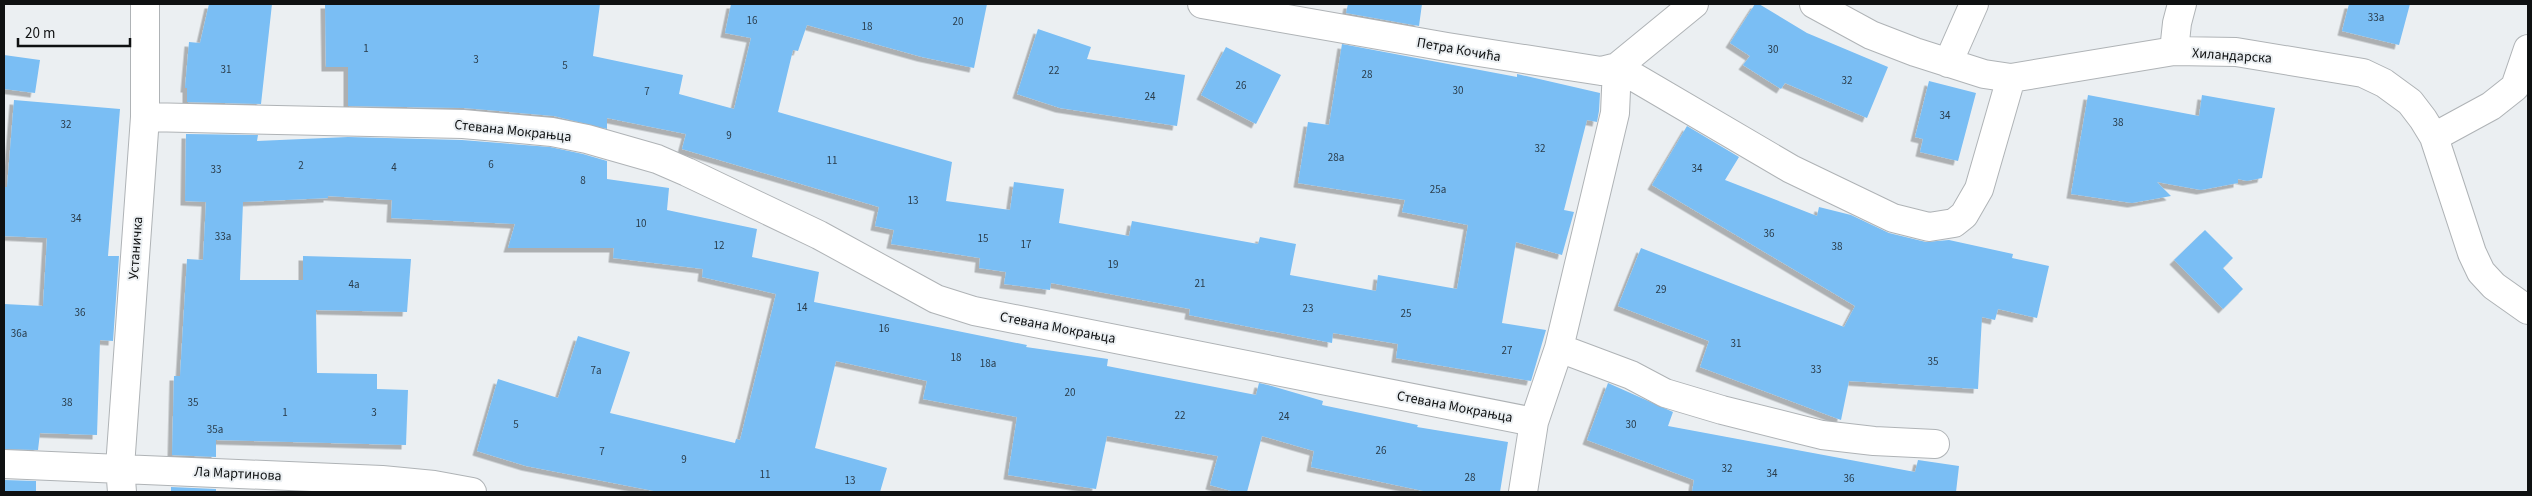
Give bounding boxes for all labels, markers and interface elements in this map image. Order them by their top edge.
house number: 33a [2368,10,2384,25]
house number: 16 [747,13,758,28]
house number: 20 [953,14,963,29]
scale bar [18,15,130,47]
house number: 18 [862,19,873,34]
text: 20 m [25,23,55,44]
street label: Петра Кочића [1415,33,1502,67]
house number: 1 [363,41,369,56]
house number: 30 [1768,42,1778,57]
street label: Хиландарска [2191,43,2273,69]
house number: 3 [473,52,479,67]
house number: 5 [562,58,568,73]
house number: 31 [221,62,231,77]
house number: 22 [1049,63,1059,78]
house number: 28 [1362,67,1373,82]
house number: 32 [1842,73,1852,88]
house number: 26 [1236,78,1247,93]
house number: 30 [1453,83,1463,98]
house number: 7 [644,84,650,99]
house number: 24 [1145,89,1156,104]
house number: 34 [1940,108,1951,123]
street label: Стевана Мокрањца [453,115,572,147]
house number: 38 [2113,115,2124,130]
house number: 32 [61,117,71,132]
house number: 9 [726,128,732,143]
house number: 32 [1535,141,1545,156]
house number: 28a [1328,150,1344,165]
house number: 11 [827,153,837,168]
house number: 6 [488,157,494,172]
house number: 2 [298,158,304,173]
house number: 4 [391,160,397,175]
house number: 34 [1692,161,1703,176]
house number: 33 [211,162,221,177]
house number: 8 [580,173,586,188]
house number: 25a [1430,182,1446,197]
house number: 13 [908,193,918,208]
house number: 34 [71,211,82,226]
street label: Устаничка [124,216,148,280]
house number: 10 [636,216,646,231]
house number: 36 [1764,226,1775,241]
house number: 33a [215,229,231,244]
house number: 15 [978,231,988,246]
house number: 17 [1021,237,1031,252]
house number: 12 [714,238,724,253]
house number: 38 [1832,239,1843,254]
house number: 19 [1108,257,1118,272]
house number: 21 [1195,276,1205,291]
house number: 4a [348,277,360,292]
house number: 29 [1656,282,1666,297]
house number: 14 [797,300,808,315]
house number: 23 [1303,301,1313,316]
house number: 36 [75,305,86,320]
house number: 25 [1401,306,1411,321]
street label: Стевана Мокрањца [998,307,1117,349]
house number: 16 [879,321,890,336]
house number: 36a [11,326,27,341]
house number: 31 [1731,336,1741,351]
house number: 27 [1502,343,1512,358]
house number: 18 [951,350,962,365]
house number: 35 [1928,354,1938,369]
house number: 18a [980,356,996,371]
house number: 33 [1811,362,1821,377]
house number: 7a [590,363,602,378]
house number: 20 [1065,385,1075,400]
street label: Стевана Мокрањца [1395,386,1514,428]
house number: 38 [62,395,73,410]
house number: 35 [188,395,198,410]
house number: 1 [282,405,288,420]
house number: 3 [371,405,377,420]
house number: 22 [1175,408,1185,423]
house number: 24 [1279,409,1290,424]
house number: 5 [513,417,519,432]
house number: 30 [1626,417,1636,432]
house number: 35a [207,422,223,437]
house number: 26 [1376,443,1387,458]
house number: 7 [599,444,605,459]
house number: 9 [681,452,687,467]
house number: 32 [1722,461,1732,476]
street label: Ла Мартинова [194,462,282,486]
house number: 34 [1767,466,1778,481]
house number: 11 [760,467,770,482]
house number: 28 [1465,470,1476,485]
house number: 36 [1844,471,1855,486]
house number: 13 [845,473,855,488]

